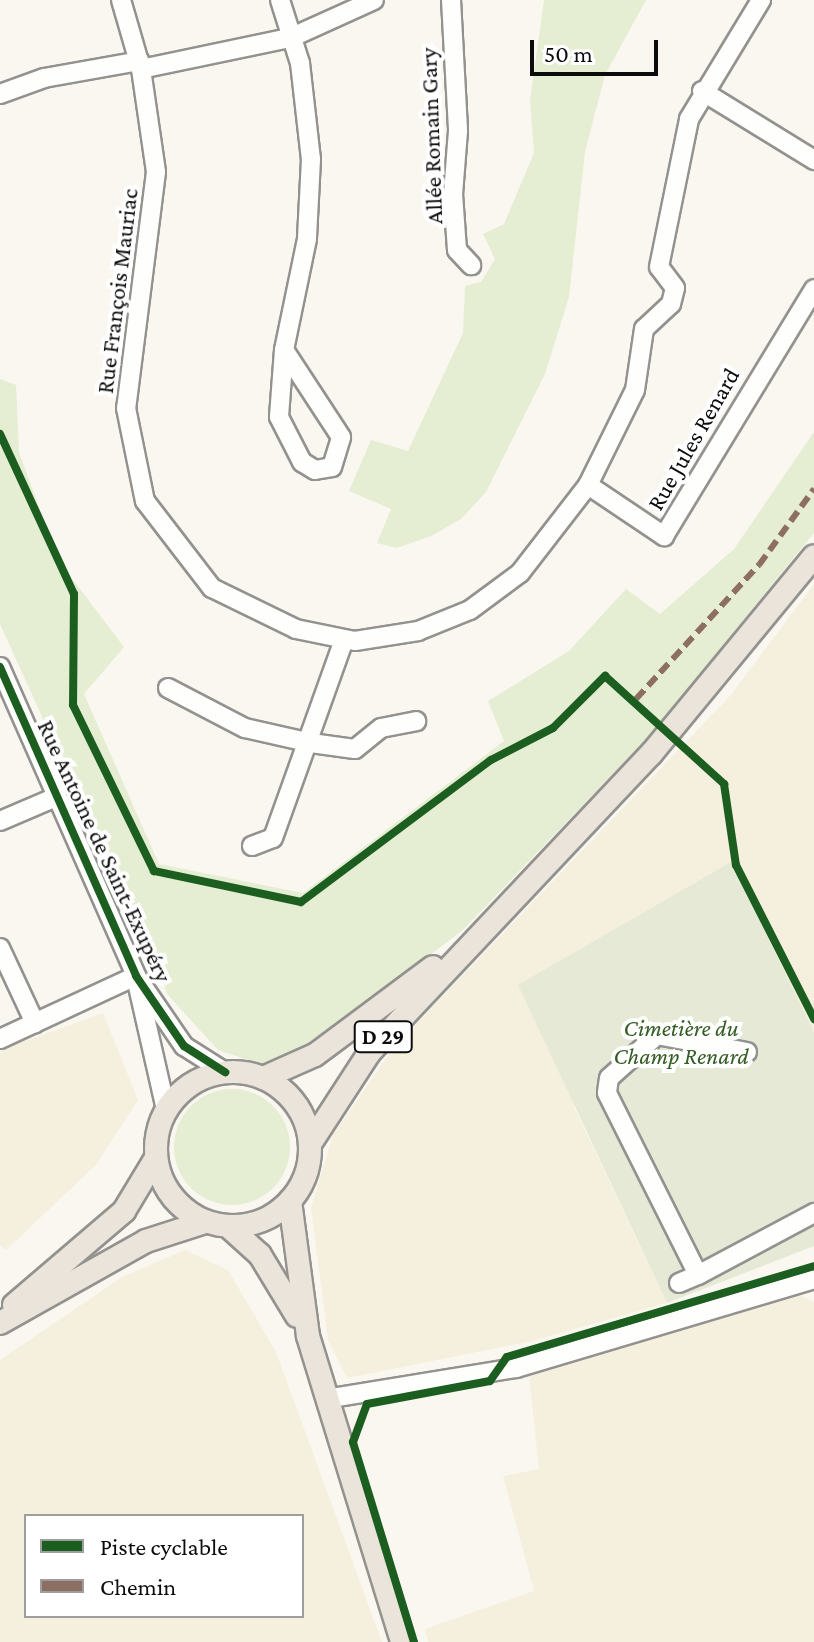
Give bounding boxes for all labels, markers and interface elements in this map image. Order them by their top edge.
scale bar [534,24,662,74]
text: 50 m [544,40,593,67]
street label: Allée Romain Gary [414,47,448,225]
street label: Rue François Mauriac [90,187,144,395]
street label: Rue Jules Renard [641,363,745,515]
street label: Rue Antoine de Saint-Exupéry [31,715,179,987]
park label: Cimetière du Champ Renard [613,1014,749,1070]
road number: D 29 [353,1019,413,1055]
legend [24,1514,304,1618]
text: Piste cyclable [100,1533,228,1560]
text: Chemin [100,1573,176,1600]

